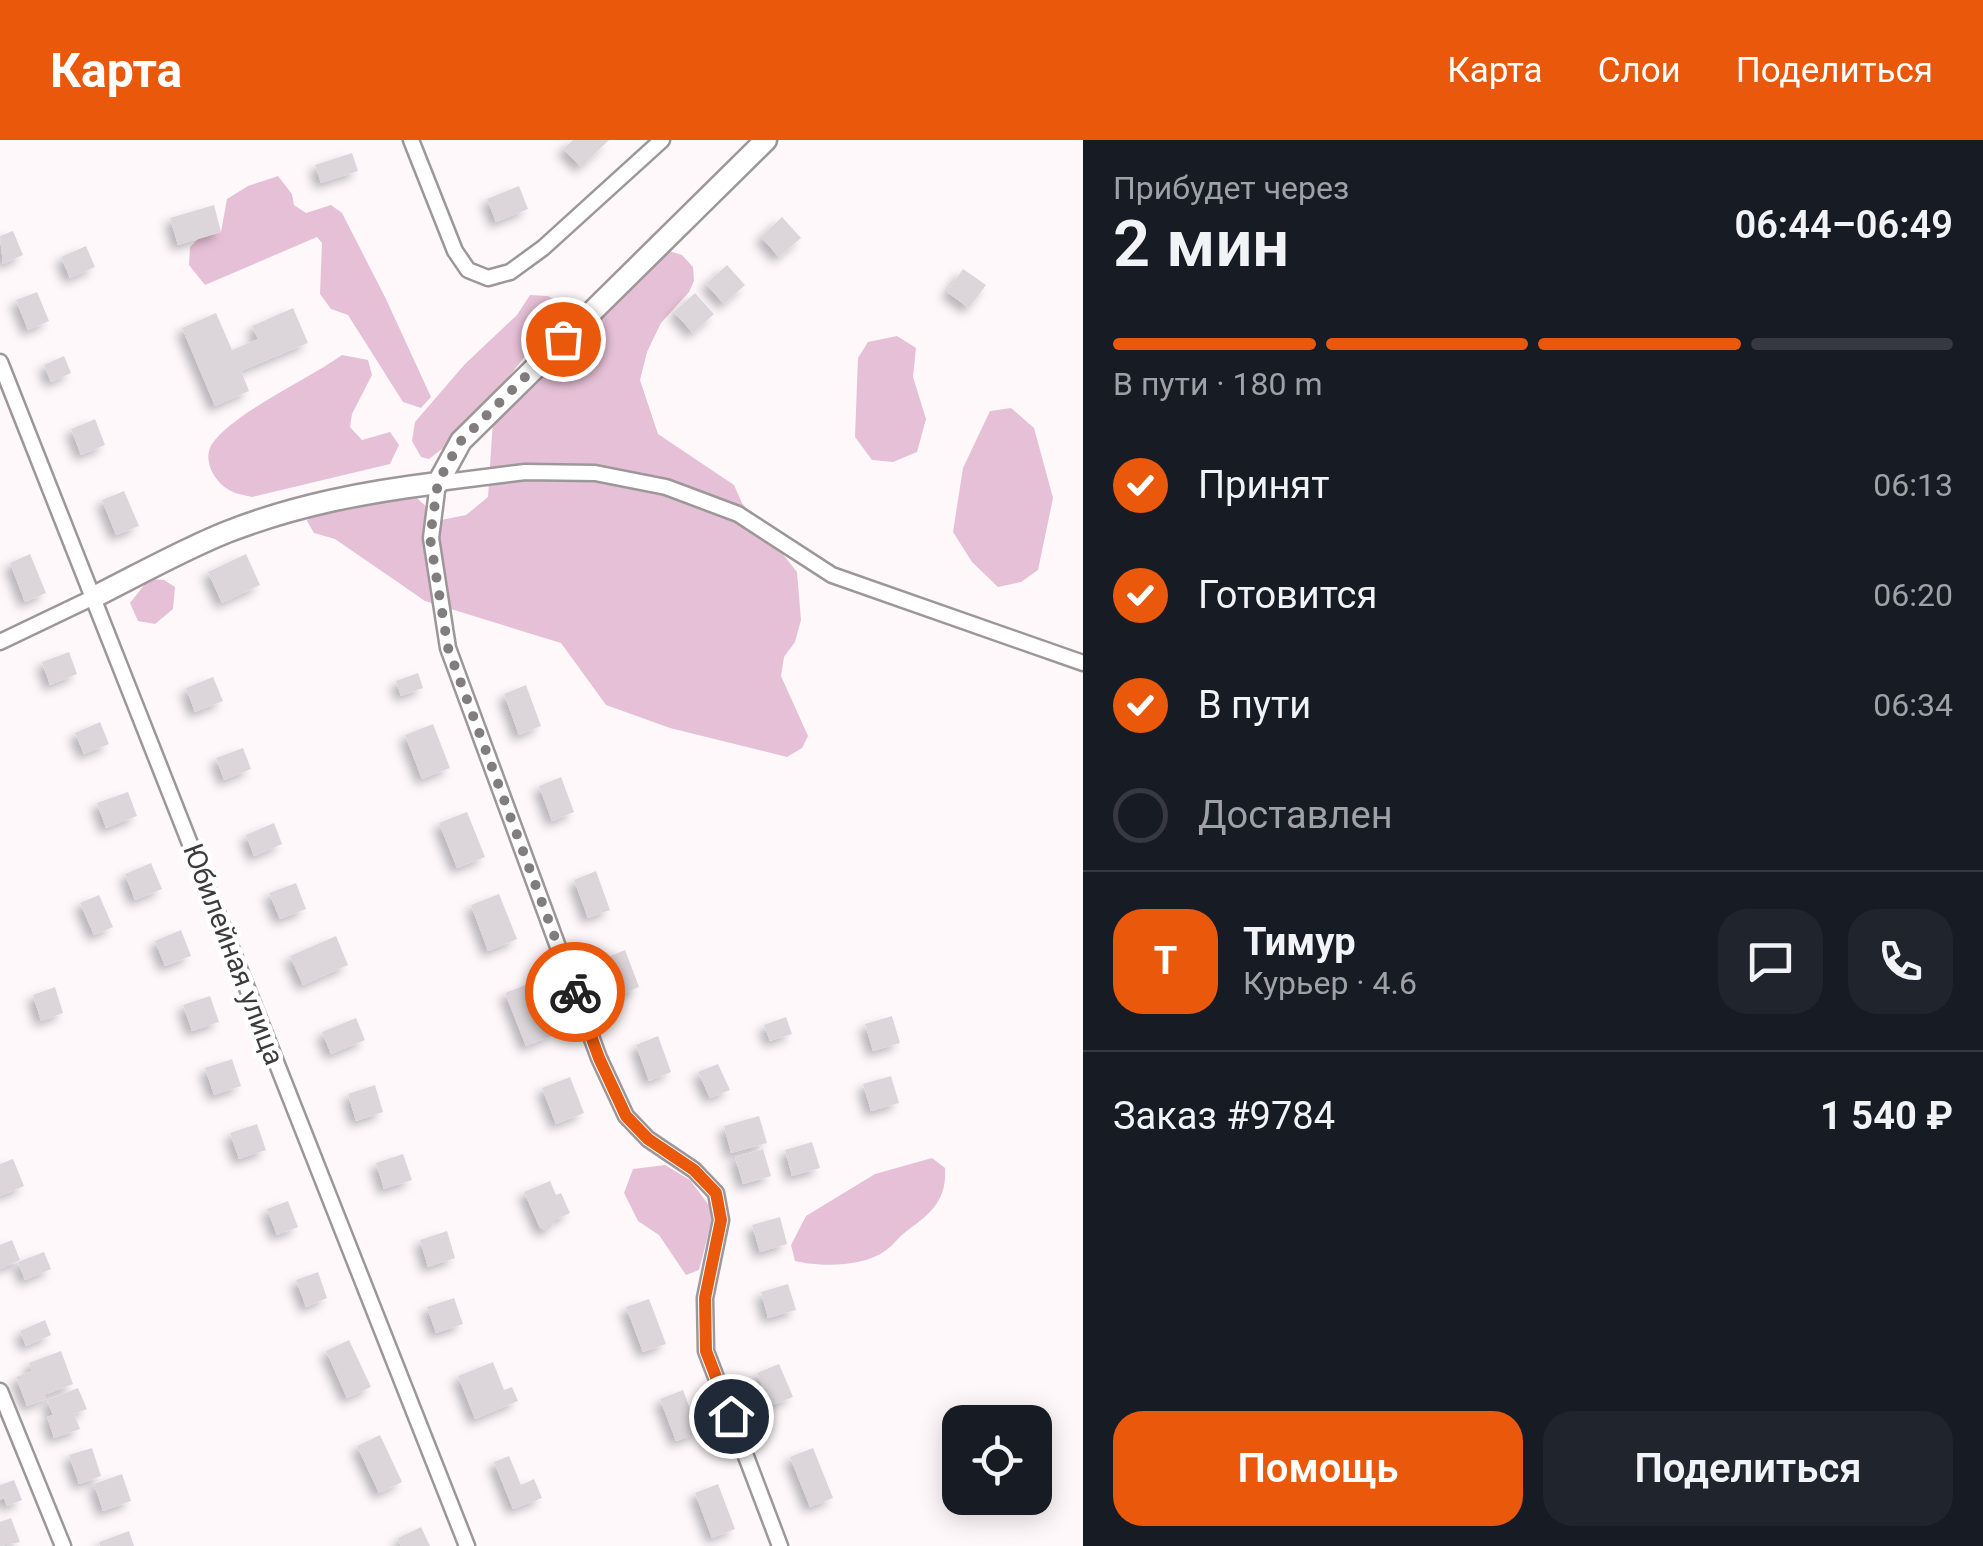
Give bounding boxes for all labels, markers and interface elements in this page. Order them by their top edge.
text: Карта [50,42,182,99]
text: Карта [1447,50,1543,91]
text: Слои [1598,50,1681,91]
text: Поделиться [1736,50,1933,91]
text: Прибудет через [1113,169,1349,207]
text: 06:44–06:49 [1734,203,1953,247]
text: 2 мин [1113,206,1289,282]
pin [521,297,606,382]
icon: bag [536,312,591,367]
text: В пути · 180 m [1113,365,1323,403]
icon: check [1113,458,1168,513]
text: Принят [1198,463,1329,507]
text: 06:13 [1873,466,1953,504]
icon: check [1113,568,1168,623]
text: Готовится [1198,573,1377,617]
text: 06:20 [1873,576,1953,614]
icon: check [1113,678,1168,733]
text: В пути [1198,683,1311,727]
text: 06:34 [1873,686,1953,724]
text: Доставлен [1198,793,1393,837]
street label: Юбилейная улица [176,839,291,1069]
button: chat [1718,909,1823,1014]
button: phone [1848,909,1953,1014]
text: Тимур [1243,920,1356,964]
text: Т [1154,939,1177,983]
courier [525,942,625,1042]
text: Курьер · 4.6 [1243,964,1417,1002]
icon: bike [548,965,603,1020]
text: Заказ #9784 [1113,1094,1335,1138]
text: 1 540 ₽ [1820,1094,1953,1138]
pin [689,1374,774,1459]
icon: home [704,1389,759,1444]
map controls [942,1405,1052,1515]
button: locate [942,1405,1052,1515]
button: Помощь [1113,1411,1523,1526]
button: Поделиться [1543,1411,1953,1526]

